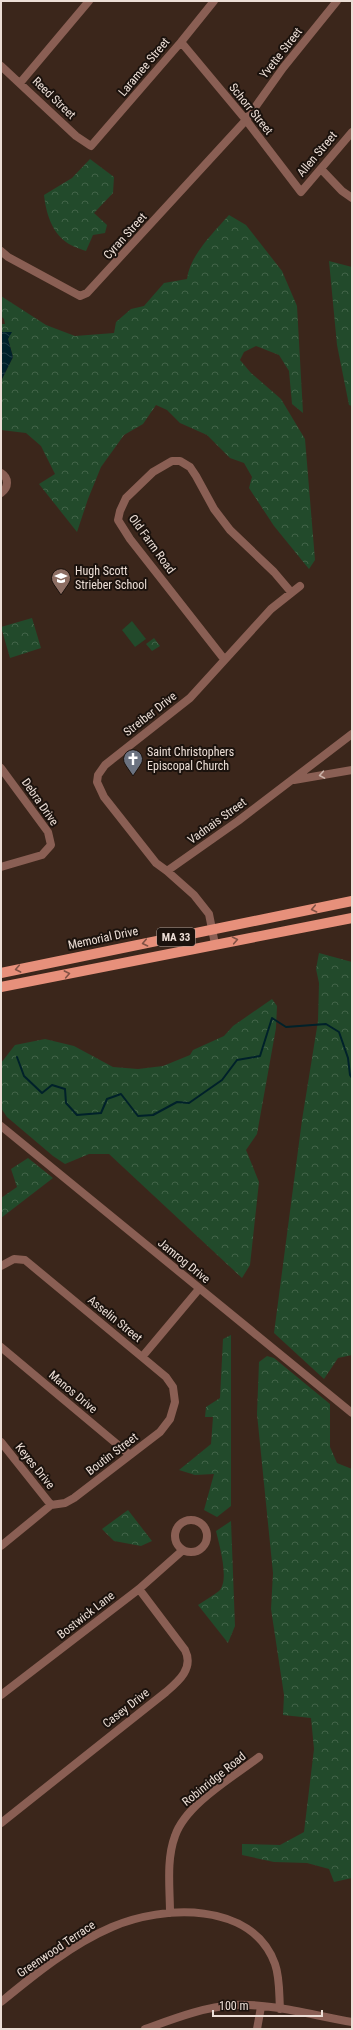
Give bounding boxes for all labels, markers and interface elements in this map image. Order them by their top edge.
street label: Yvette Street [257,25,305,81]
street label: Laramee Street [116,35,173,99]
street label: Reed Street [30,74,79,122]
street label: Schorr Street [226,81,276,138]
street label: Allen Street [294,128,340,179]
street label: Cyran Street [101,210,150,262]
street label: Old Farm Road [126,512,178,576]
place label: Hugh Scott Strieber School [75,564,147,592]
school or university icon: Hugh Scott Strieber School [50,567,72,595]
street label: Streiber Drive [121,689,180,739]
place label: Saint Christophers Episcopal Church [147,745,234,773]
church icon: Saint Christophers Episcopal Church [122,748,144,776]
one-way arrow [319,770,325,779]
street label: Debra Drive [19,776,62,829]
street label: Vadnais Street [185,795,249,847]
one-way arrow [311,904,317,912]
street label: Memorial Drive [67,924,140,952]
road number: MA 33 [157,928,195,946]
one-way arrow [232,937,238,945]
one-way arrow [142,939,148,947]
one-way arrow [15,965,21,973]
one-way arrow [64,970,70,978]
street label: Jamrog Drive [155,1236,213,1286]
street label: Asselin Street [85,1293,145,1345]
street label: Manos Drive [46,1368,100,1417]
street label: Boutin Street [83,1430,141,1478]
street label: Keyes Drive [12,1440,58,1492]
street label: Bostwick Lane [55,1588,118,1642]
street label: Casey Drive [100,1685,152,1731]
street label: Robinridge Road [179,1749,249,1809]
street label: Greenwood Terrace [14,1917,98,1980]
scale bar [213,1992,322,2018]
text: 100 m [219,1999,249,2013]

